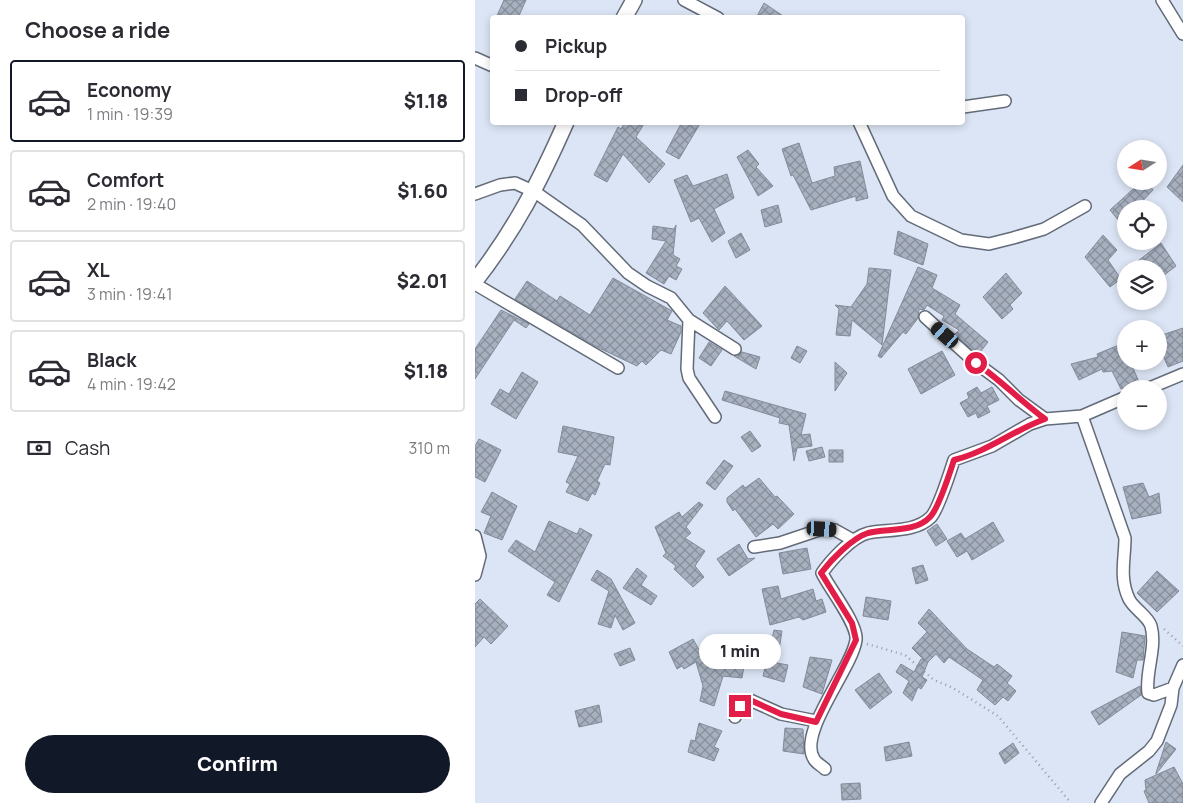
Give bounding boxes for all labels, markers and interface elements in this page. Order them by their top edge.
text: Choose a ride [25,15,170,45]
text: Pickup [545,33,607,59]
text: Economy [87,77,171,103]
icon: car [27,79,72,124]
text: Drop-off [545,82,622,108]
text: $1.18 [404,88,448,114]
text: 1 min · 19:39 [87,103,173,125]
north arrow [1117,140,1167,190]
map controls [1117,140,1167,430]
text: Comfort [87,167,164,193]
icon: car [27,169,72,214]
text: $1.60 [397,178,448,204]
text: 2 min · 19:40 [87,193,176,215]
button: locate [1117,200,1167,250]
text: XL [87,257,110,283]
icon: car [27,259,72,304]
button: layers [1117,260,1167,310]
text: $2.01 [397,268,448,294]
text: 3 min · 19:41 [87,283,173,305]
car [928,319,961,351]
button: + [1117,320,1167,370]
text: Black [87,347,136,373]
icon: car [27,349,72,394]
route start [965,352,987,374]
text: $1.18 [404,358,448,384]
text: 4 min · 19:42 [87,373,176,395]
button: − [1117,380,1167,430]
icon: cash [25,434,53,462]
text: Cash [65,435,110,461]
text: 310 m [408,437,450,459]
car [806,521,837,537]
callout: 1 min [699,634,781,668]
text: 1 min [720,640,760,662]
route end [729,695,751,717]
button: Confirm [25,735,450,793]

